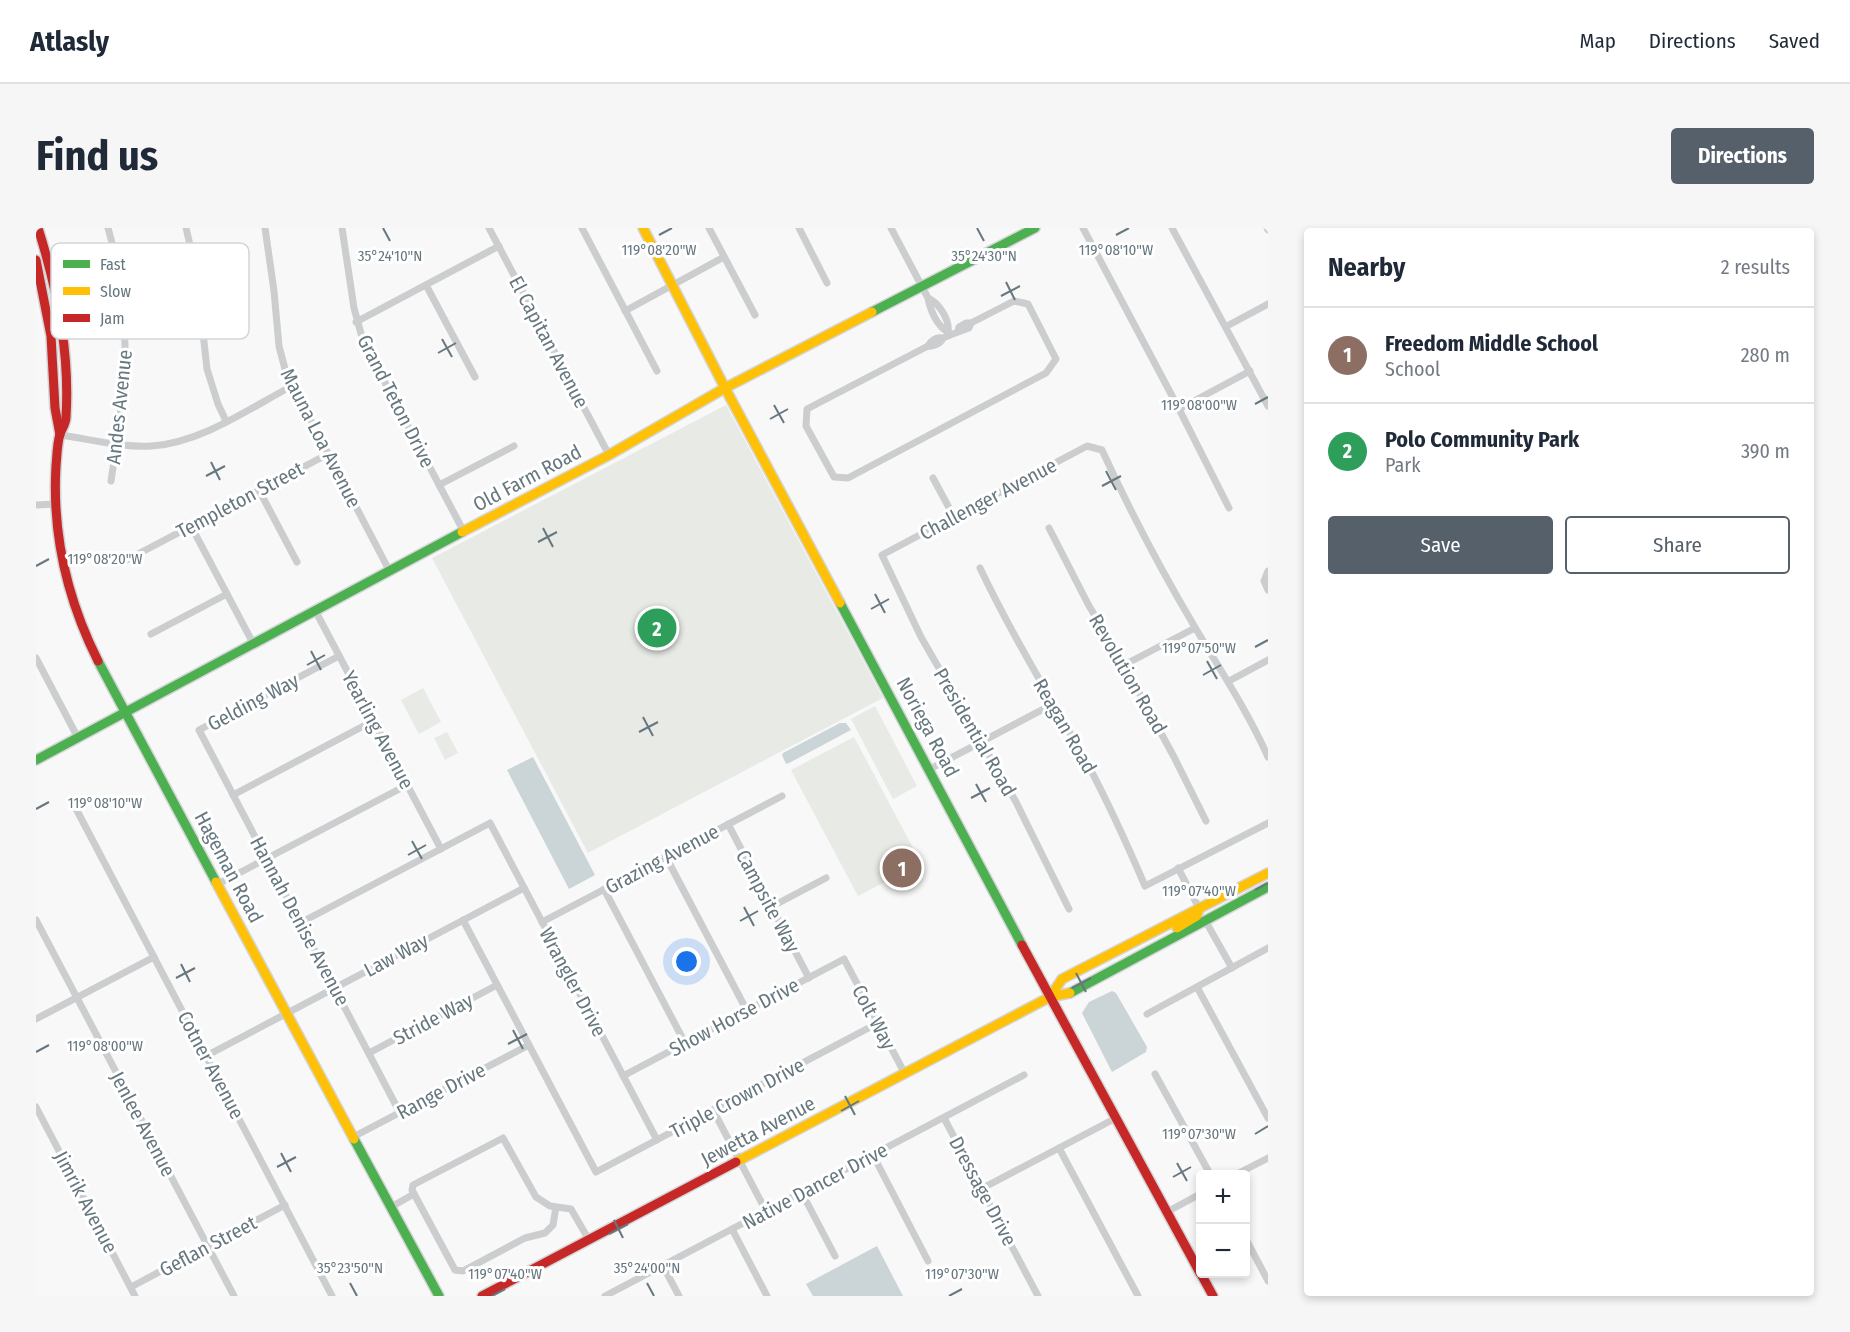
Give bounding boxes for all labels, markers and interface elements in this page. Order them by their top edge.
text: Atlasly [30,25,109,58]
text: Map [1579,28,1616,54]
text: Directions [1649,28,1736,54]
text: Saved [1769,28,1820,54]
button: Directions [1671,128,1814,184]
text: Find us [36,131,158,181]
text: 119°08'20"W [621,241,697,259]
text: 119°08'10"W [1079,241,1153,259]
legend [51,243,249,339]
text: 35°24'10"N [358,247,422,265]
text: 35°24'30"N [951,247,1017,265]
text: Nearby [1328,252,1405,283]
text: Fast [100,255,127,274]
text: 2 results [1721,255,1790,279]
street label: El Capitan Avenue [504,272,594,412]
text: Slow [100,282,131,301]
text: Jam [100,309,125,328]
text: Freedom Middle School [1385,330,1598,357]
street label: Grand Teton Drive [352,331,440,471]
text: 1 [1343,343,1352,367]
text: 280 m [1741,343,1790,367]
street label: Andes Avenue [101,349,137,465]
text: School [1385,357,1440,381]
street label: Mauna Loa Avenue [276,364,366,512]
text: 119°08'00"W [1161,396,1237,414]
text: Polo Community Park [1385,426,1579,453]
street label: Old Farm Road [469,439,585,517]
text: 2 [1343,439,1352,463]
text: 390 m [1741,439,1790,463]
street label: Challenger Avenue [915,453,1061,545]
text: Park [1385,453,1421,477]
street label: Templeton Street [172,456,308,544]
button: Save [1328,516,1553,574]
button: Share [1565,516,1790,574]
text: 119°08'20"W [67,550,143,568]
pin: 2 [638,606,676,650]
street label: Revolution Road [1084,610,1172,738]
text: 119°07'50"W [1162,639,1236,657]
street label: Presidential Road [929,664,1021,800]
street label: Yearling Avenue [337,667,419,793]
street label: Gelding Way [203,668,303,736]
street label: Noriega Road [892,673,964,781]
street label: Reagan Road [1028,674,1102,778]
text: 119°08'10"W [68,794,142,812]
street label: Hageman Road [190,807,268,927]
street label: Grazing Avenue [601,819,723,899]
street label: Hannah Denise Avenue [245,832,355,1010]
street label: Campsite Way [731,845,805,957]
pin: 1 [882,846,922,890]
text: 119°07'40"W [1162,882,1236,900]
street label: Wrangler Drive [534,923,612,1041]
street label: Law Way [360,928,432,982]
your location [672,947,701,976]
street label: Show Horse Drive [665,973,803,1061]
street label: Colt Way [847,981,901,1053]
street label: Stride Way [389,988,477,1050]
street label: Cotner Avenue [172,1007,250,1123]
text: 119°08'00"W [67,1037,143,1055]
street label: Triple Crown Drive [666,1053,808,1143]
street label: Range Drive [393,1058,489,1124]
street label: Jenlee Avenue [105,1067,181,1181]
street label: Jewetta Avenue [697,1091,819,1171]
text: 119°07'30"W [1162,1125,1236,1143]
street label: Dressage Drive [944,1132,1022,1250]
street label: Native Dancer Drive [738,1138,892,1234]
street label: Jimrik Avenue [49,1147,123,1257]
map controls [1196,1170,1250,1278]
button: + [1196,1170,1250,1224]
street label: Geflan Street [155,1210,261,1282]
button: − [1196,1224,1250,1278]
text: 35°23'50"N [317,1259,383,1277]
text: 35°24'00"N [614,1259,680,1277]
text: 119°07'40"W [468,1265,542,1283]
text: 119°07'30"W [925,1265,999,1283]

